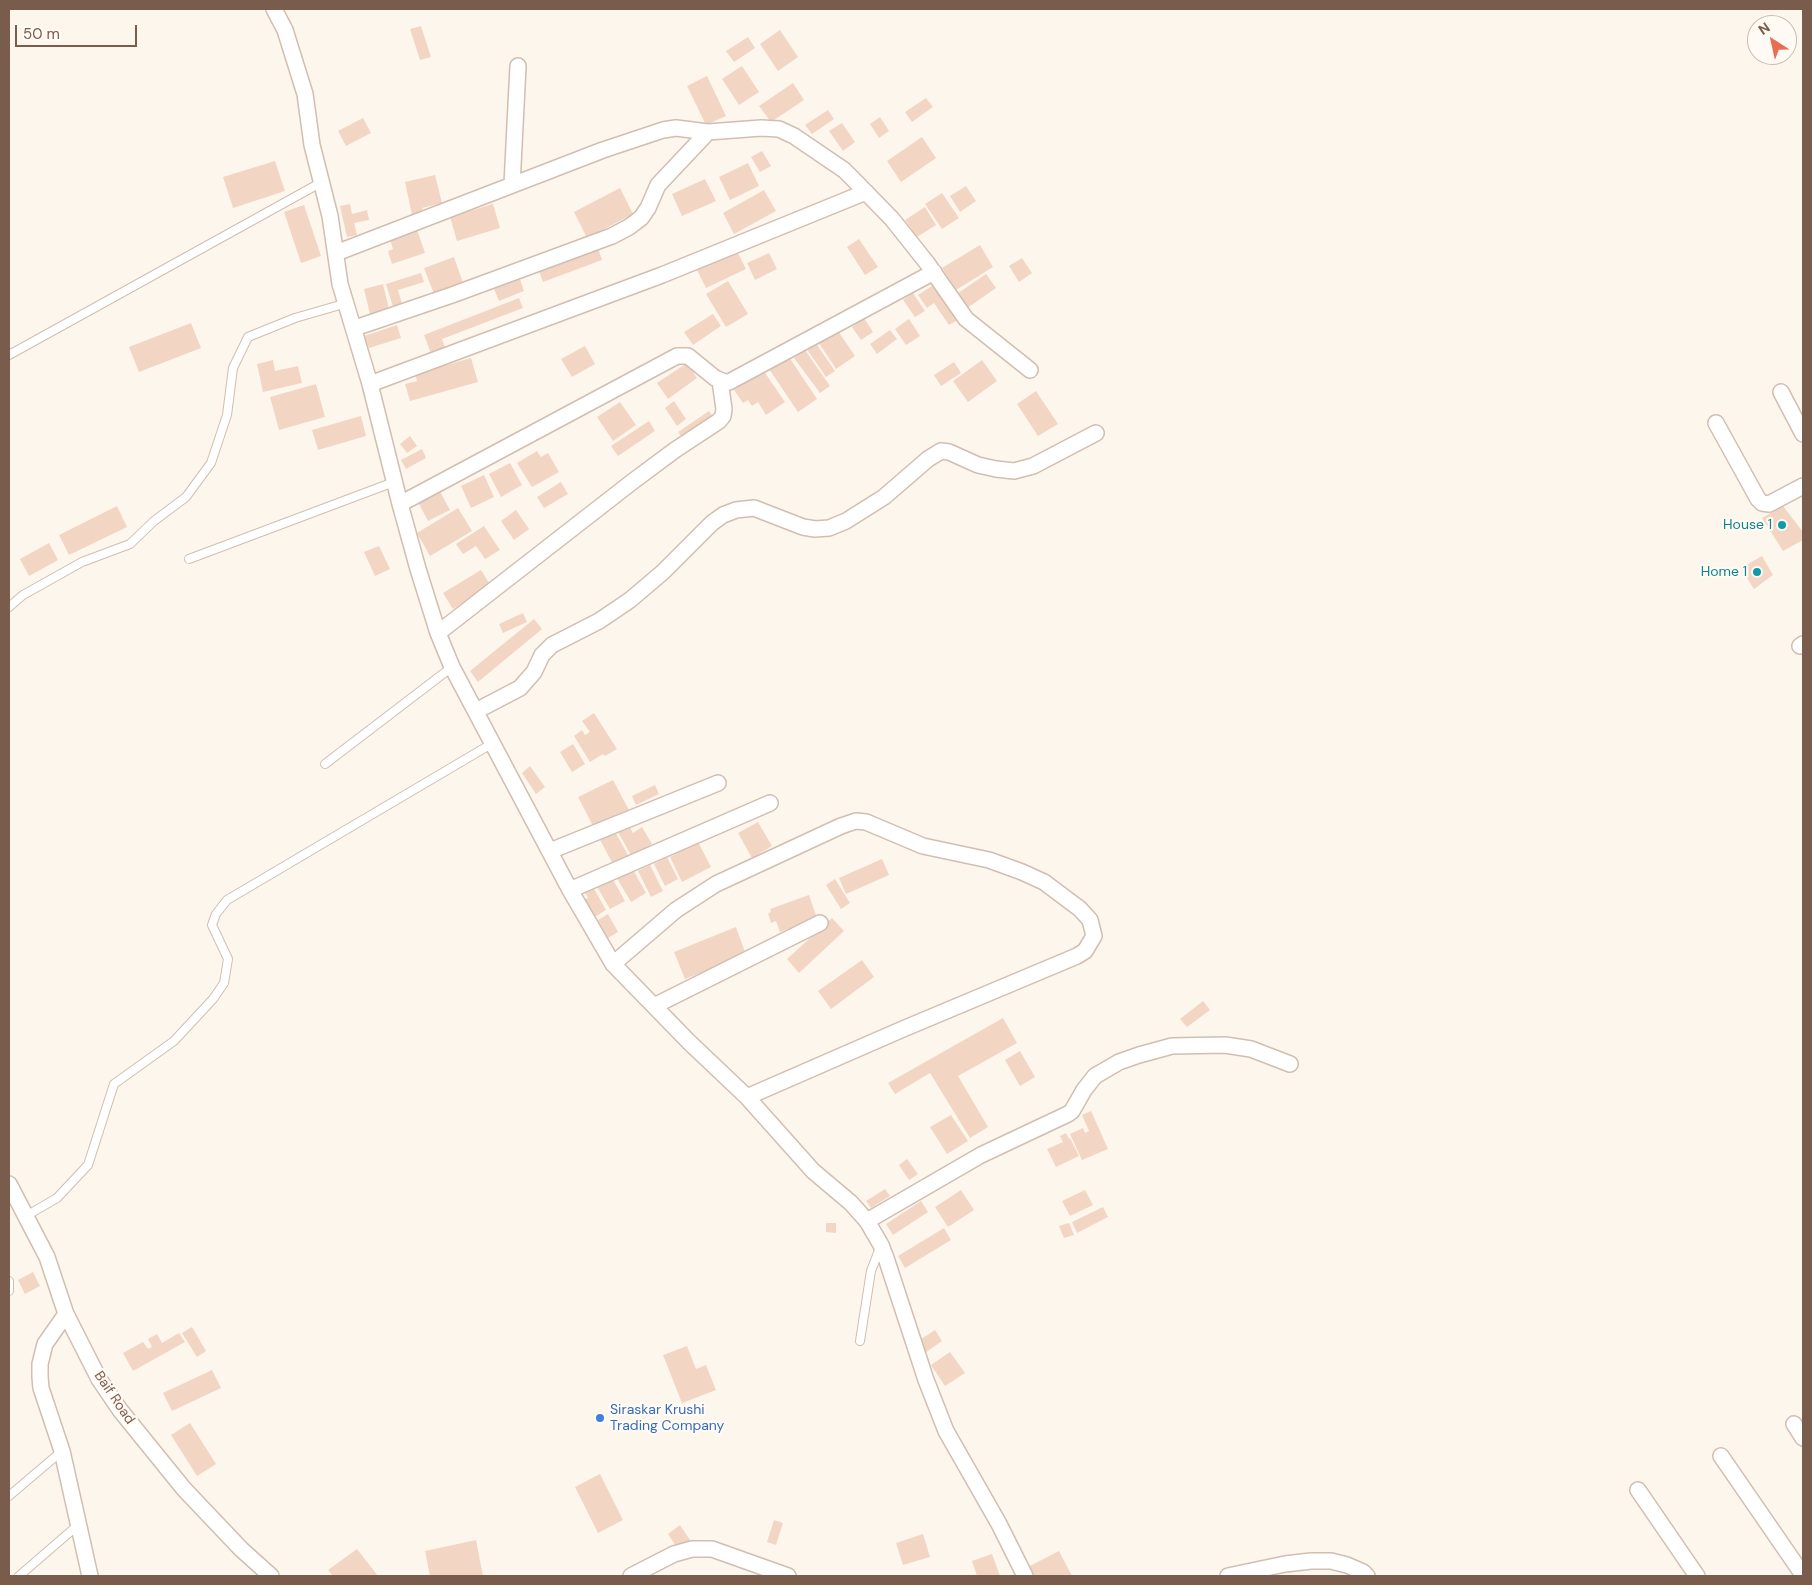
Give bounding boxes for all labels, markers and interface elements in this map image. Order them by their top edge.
scale bar [18,15,140,47]
north arrow [1747,15,1797,65]
text: N [1755,18,1773,39]
text: 50 m [23,24,60,44]
place label: House 1 [1723,517,1772,533]
marker: House 1 [1776,519,1788,531]
place label: Home 1 [1701,564,1747,580]
marker: Home 1 [1751,566,1763,578]
street label: Baif Road [90,1368,138,1428]
place label: Siraskar Krushi Trading Company [610,1402,724,1434]
marker: Siraskar Krushi Trading Company [594,1412,606,1424]

